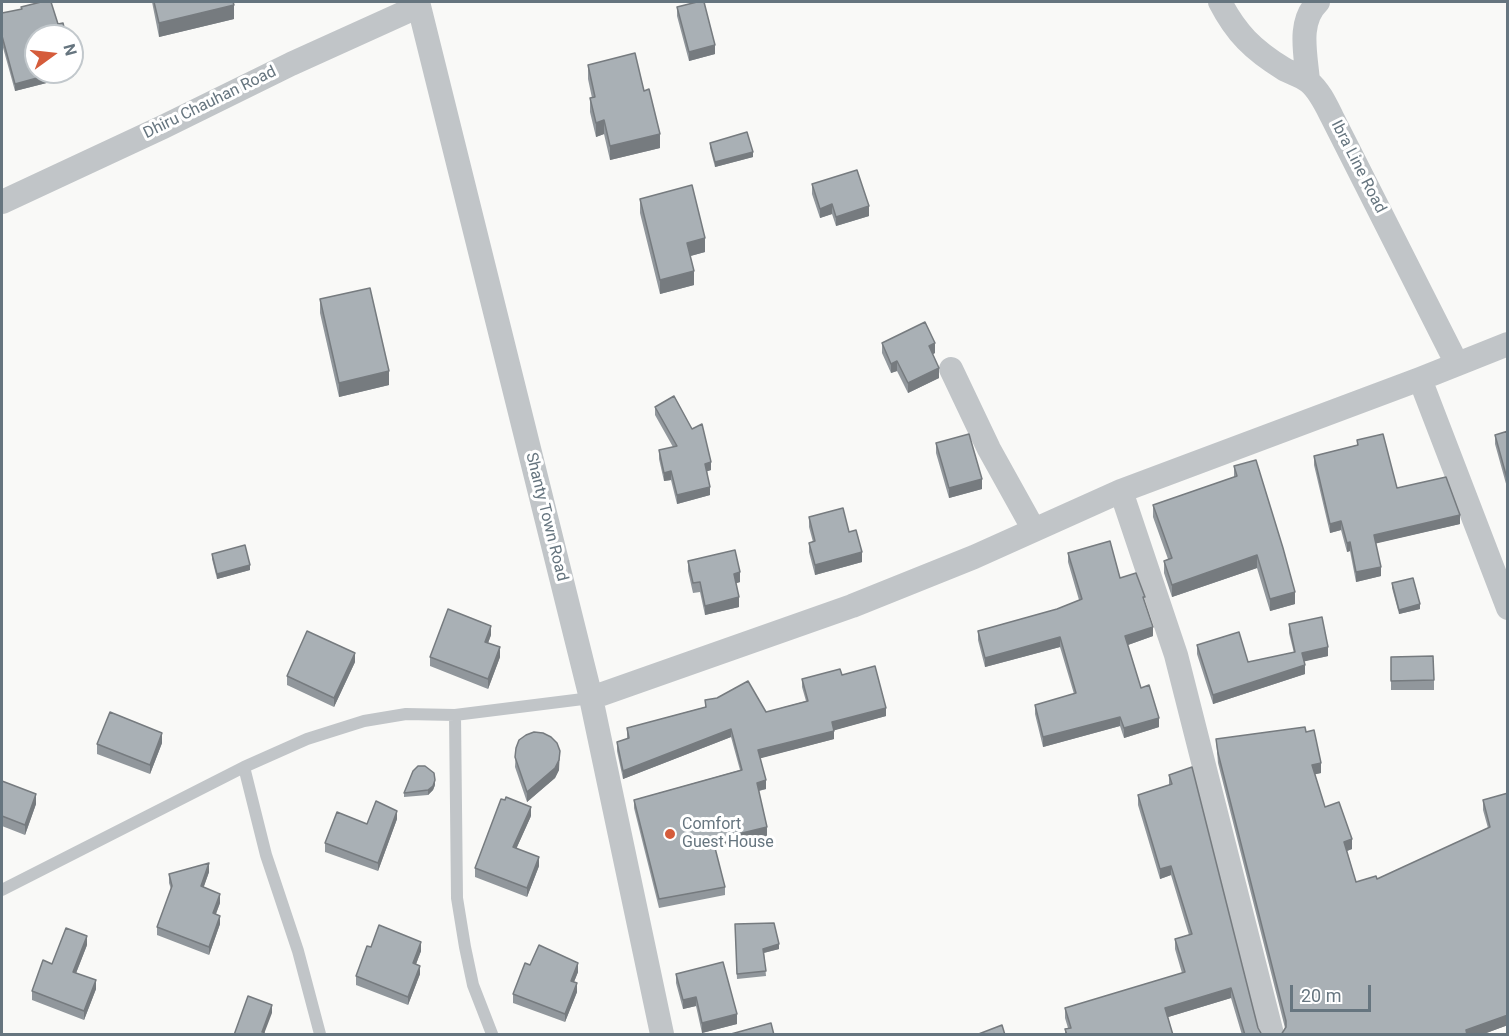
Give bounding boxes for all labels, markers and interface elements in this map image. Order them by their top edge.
north arrow [24,24,84,84]
text: N [59,42,81,58]
street label: Dhiru Chauhan Road [141,63,279,143]
street label: Ibra Line Road [1326,117,1390,217]
street label: Shanty Town Road [521,451,571,583]
place label: Comfort Guest House [682,815,774,853]
marker: Comfort Guest House [663,827,677,841]
scale bar [1293,973,1374,1011]
text: 20 m [1301,985,1341,1006]

